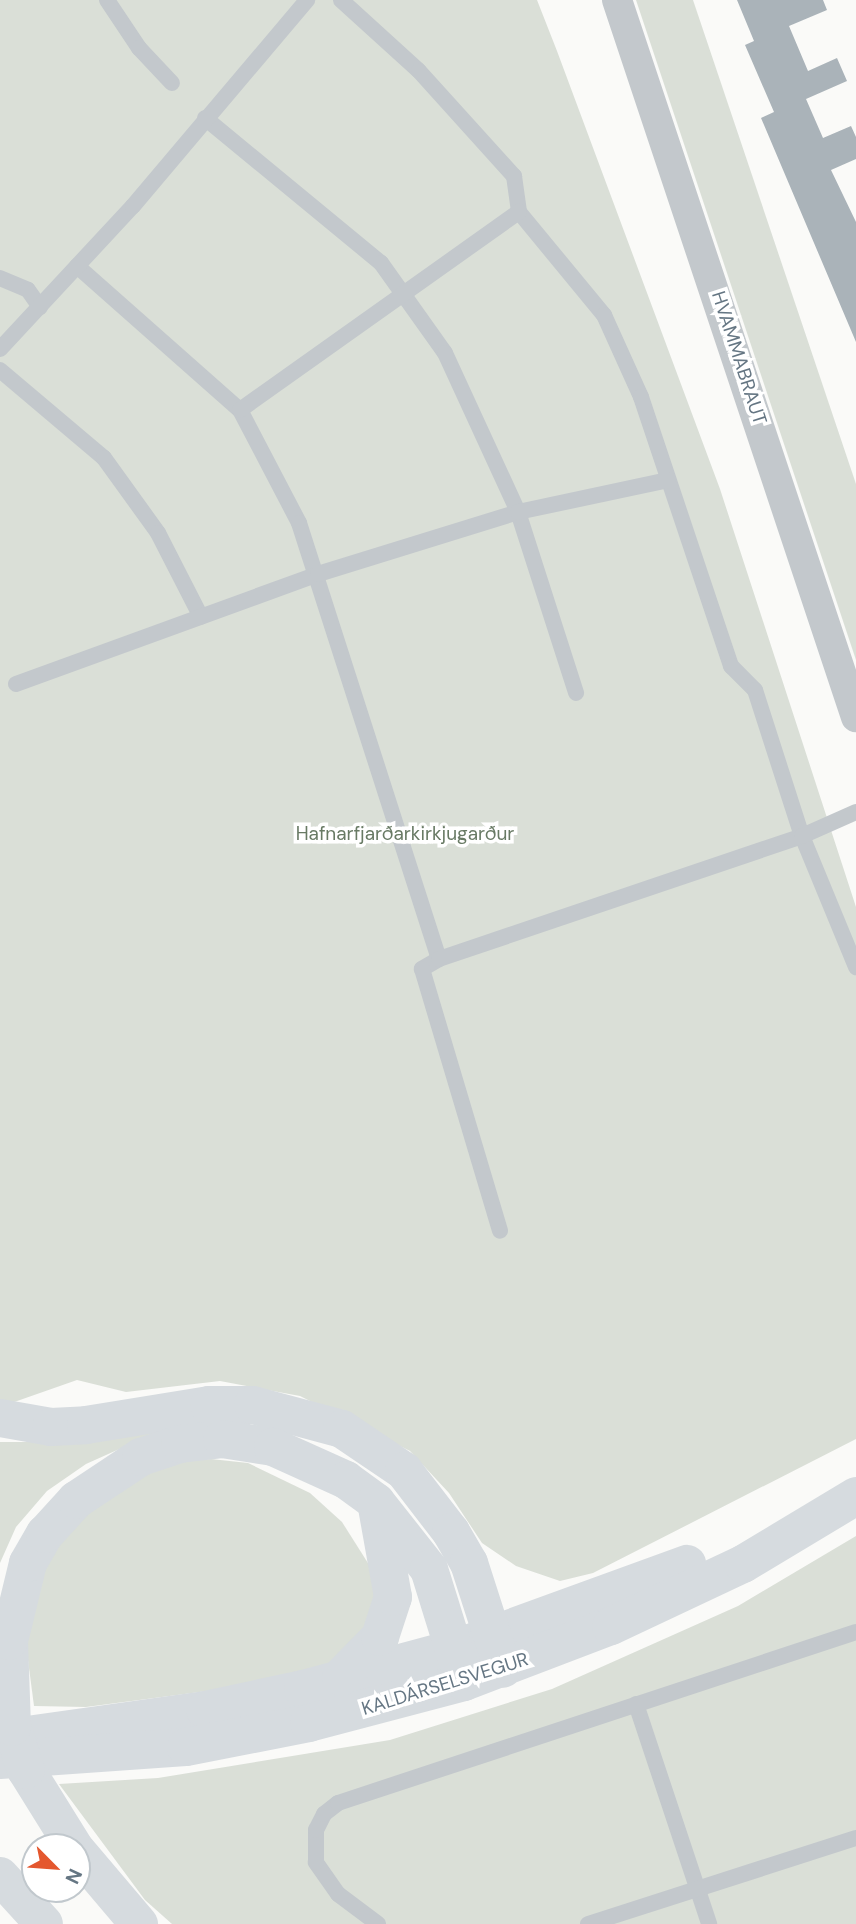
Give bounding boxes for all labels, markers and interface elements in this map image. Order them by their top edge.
street label: HVAMMABRAUT [707,288,771,428]
park label: Hafnarfjarðarkirkjugarður [296,823,514,845]
street label: KALDÁRSELSVEGUR [359,1648,531,1720]
north arrow [21,1833,91,1903]
text: N [59,1865,88,1888]

